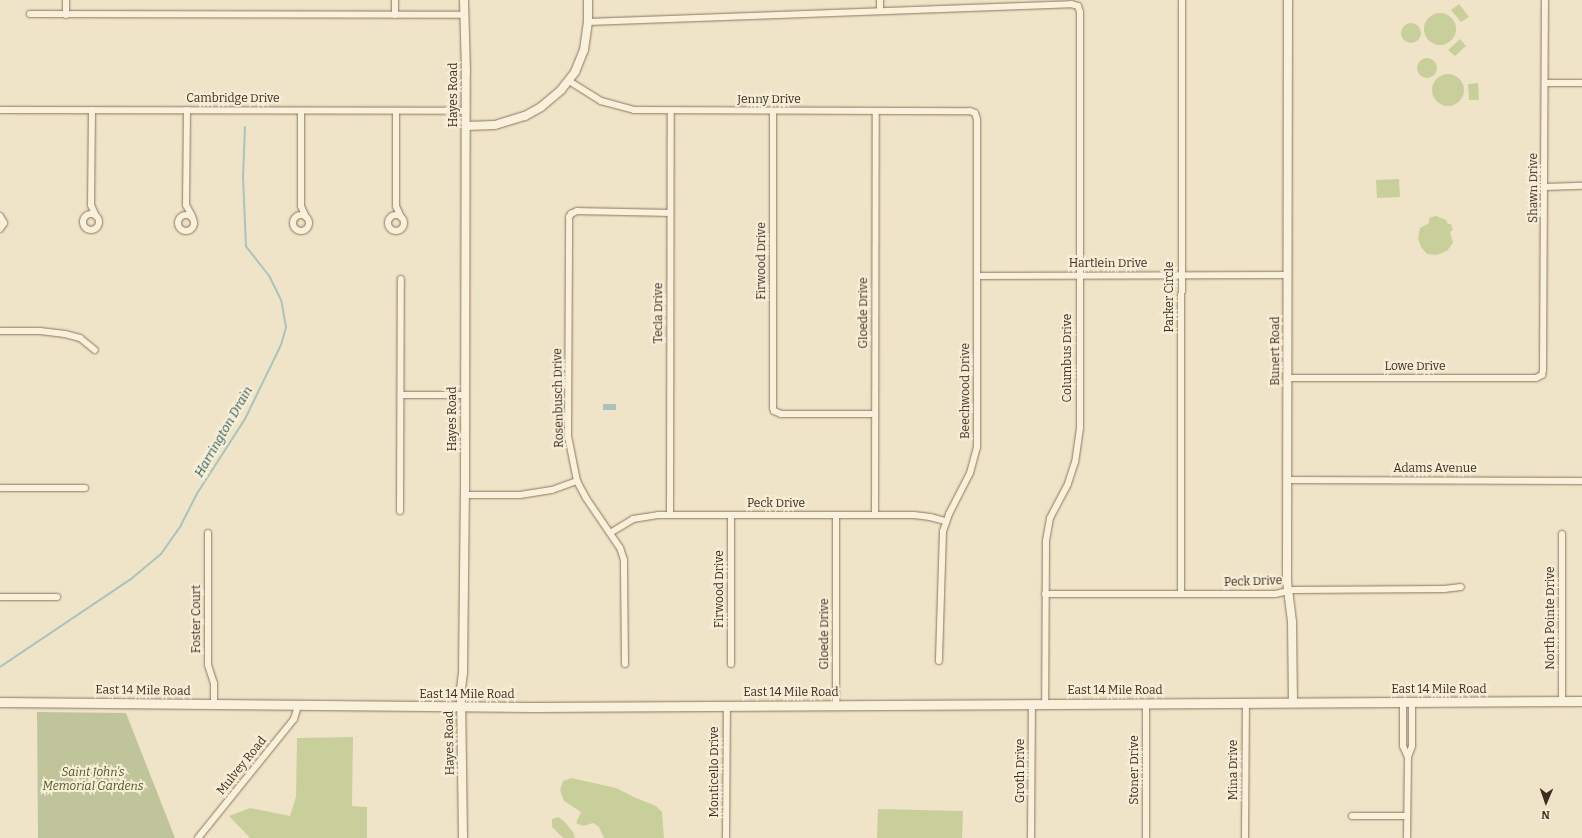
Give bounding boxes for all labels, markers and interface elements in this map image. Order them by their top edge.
street label: Hayes Road [447,63,461,127]
street label: Cambridge Drive [186,92,280,106]
street label: Jenny Drive [737,93,801,107]
street label: Shawn Drive [1527,153,1541,223]
street label: Firwood Drive [755,222,769,300]
street label: Hartlein Drive [1069,257,1147,271]
street label: Parker Circle [1163,261,1177,333]
street label: Gloede Drive [857,277,871,349]
street label: Tecla Drive [652,283,666,343]
street label: Columbus Drive [1061,314,1075,402]
street label: Bunert Road [1269,316,1283,386]
street label: Beechwood Drive [959,343,973,439]
street label: Rosenbusch Drive [551,348,567,448]
street label: Lowe Drive [1384,360,1446,374]
water label: Harrington Drain [192,384,256,480]
street label: Hayes Road [446,387,460,451]
street label: Adams Avenue [1393,462,1477,476]
street label: Peck Drive [747,497,805,511]
street label: Firwood Drive [713,550,727,628]
street label: North Pointe Drive [1544,566,1558,670]
street label: Peck Drive [1224,574,1282,590]
street label: Foster Court [190,585,204,653]
street label: Gloede Drive [818,598,832,670]
street label: East 14 Mile Road [95,683,191,699]
street label: East 14 Mile Road [1391,683,1487,697]
street label: East 14 Mile Road [1067,684,1163,698]
street label: East 14 Mile Road [743,686,839,700]
street label: East 14 Mile Road [419,688,515,702]
street label: Hayes Road [442,711,458,775]
street label: Monticello Drive [708,726,722,818]
street label: Mulvey Road [214,734,270,798]
street label: Stoner Drive [1128,735,1142,805]
street label: Groth Drive [1014,739,1028,803]
street label: Mina Drive [1227,740,1241,800]
park label: Saint John's Memorial Gardens [42,766,144,794]
north arrow [1526,782,1566,822]
text: N [1541,808,1550,821]

